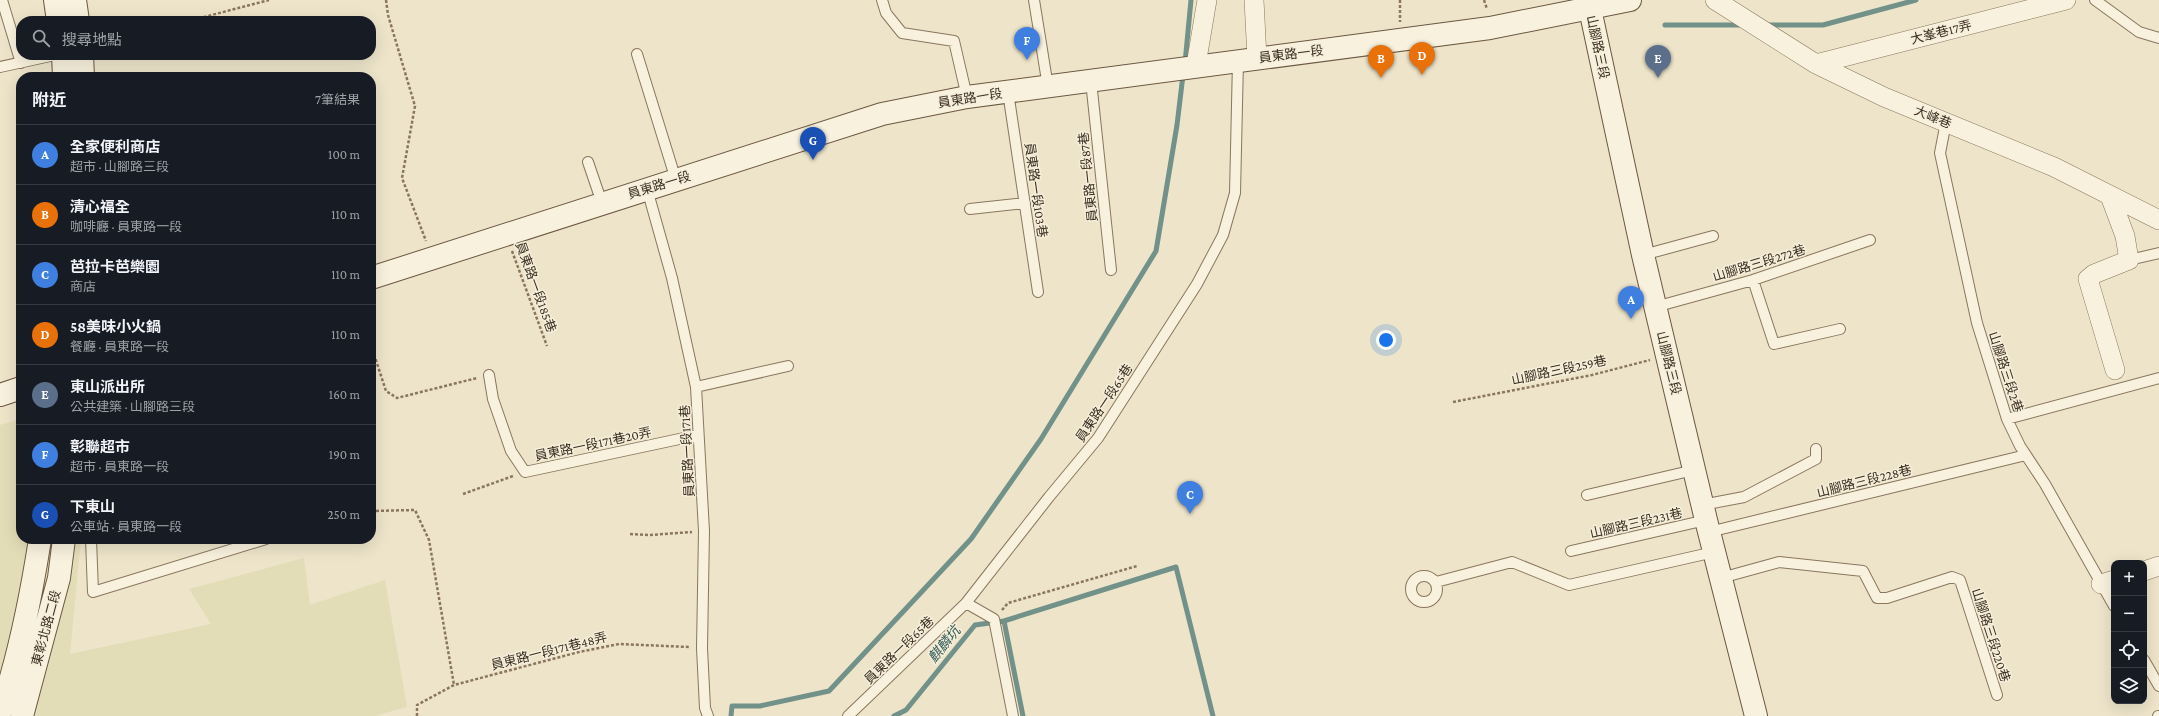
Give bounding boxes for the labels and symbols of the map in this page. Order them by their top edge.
street label: 山腳路三段 [1584,14,1612,80]
street label: 大峯巷17弄 [1909,17,1973,47]
pin: F [1014,27,1040,60]
pin: D [1409,42,1435,75]
street label: 員東路一段 [1258,43,1324,65]
pin: B [1368,45,1394,78]
pin: E [1645,45,1671,78]
street label: 員東路一段 [937,86,1003,110]
street label: 大峰巷 [1912,103,1954,131]
pin: G [800,127,826,160]
street label: 員東路一段87巷 [1076,131,1100,223]
street label: 員東路一段103巷 [1022,142,1050,238]
street label: 員東路一段 [626,168,692,202]
street label: 員東路一段185巷 [513,240,559,334]
street label: 山腳路三段272巷 [1711,242,1807,284]
pin: A [1618,286,1644,319]
your location [1376,330,1396,350]
street label: 山腳路三段 [1654,330,1684,396]
street label: 山腳路三段2巷 [1986,330,2026,414]
street label: 山腳路三段259巷 [1510,353,1608,387]
street label: 員東路一段65巷 [1072,361,1136,445]
street label: 員東路一段171巷 [677,404,697,498]
street label: 員東路一段171巷20弄 [533,424,653,464]
street label: 山腳路三段228巷 [1815,462,1913,500]
pin: C [1177,481,1203,514]
street label: 山腳路三段231巷 [1588,505,1684,541]
street label: 山腳路三段220巷 [1969,586,2013,684]
street label: 東彰北路二段 [29,588,63,668]
street label: 員東路一段65巷 [861,613,937,687]
water label: 麒麟坑 [925,621,965,665]
street label: 員東路一段171巷48弄 [489,629,609,673]

